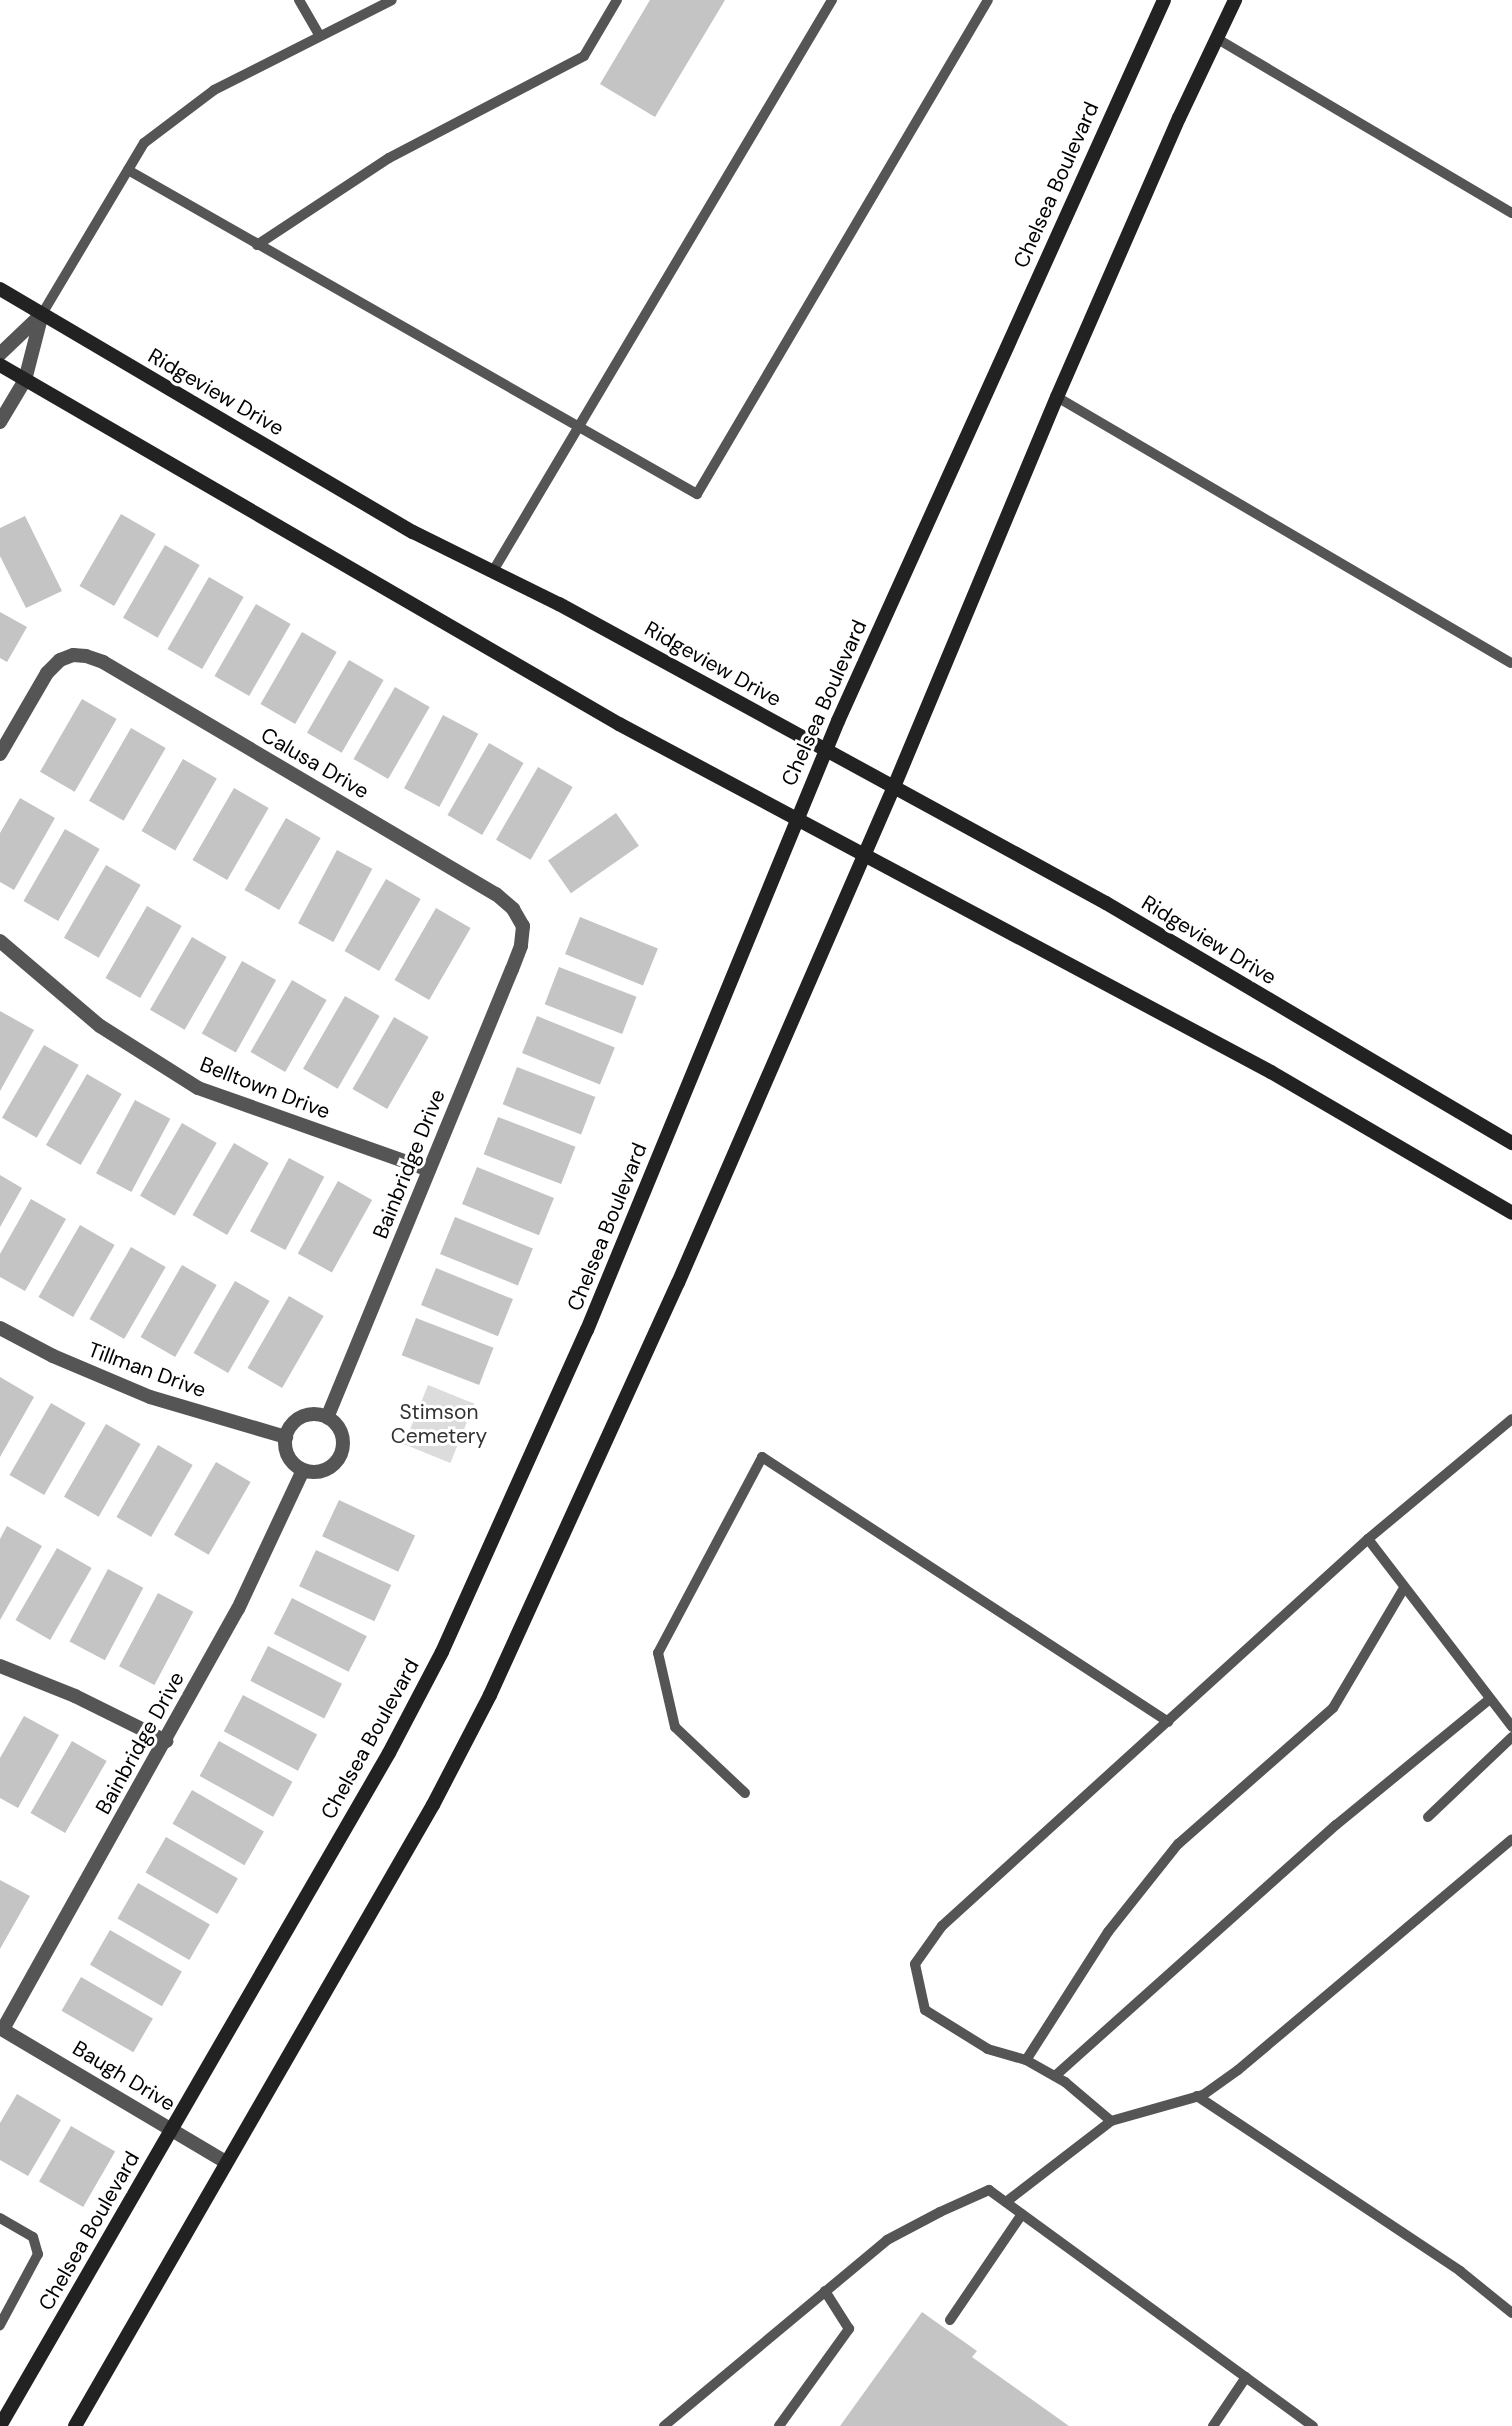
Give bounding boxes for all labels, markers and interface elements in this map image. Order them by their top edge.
street label: Chelsea Boulevard [1008,98,1104,272]
street label: Ridgeview Drive [144,343,288,441]
street label: Ridgeview Drive [640,616,786,712]
street label: Chelsea Boulevard [776,616,872,790]
street label: Calusa Drive [257,722,373,804]
street label: Ridgeview Drive [1137,890,1281,990]
street label: Belltown Drive [196,1052,334,1124]
street label: Bainbridge Drive [368,1086,450,1242]
street label: Chelsea Boulevard [562,1139,652,1315]
street label: Tillman Drive [85,1337,209,1403]
park label: Stimson Cemetery [391,1399,487,1449]
street label: Chelsea Boulevard [316,1655,424,1823]
street label: Bainbridge Drive [90,1667,190,1819]
street label: Baugh Drive [68,2036,180,2116]
street label: Chelsea Boulevard [33,2147,145,2315]

